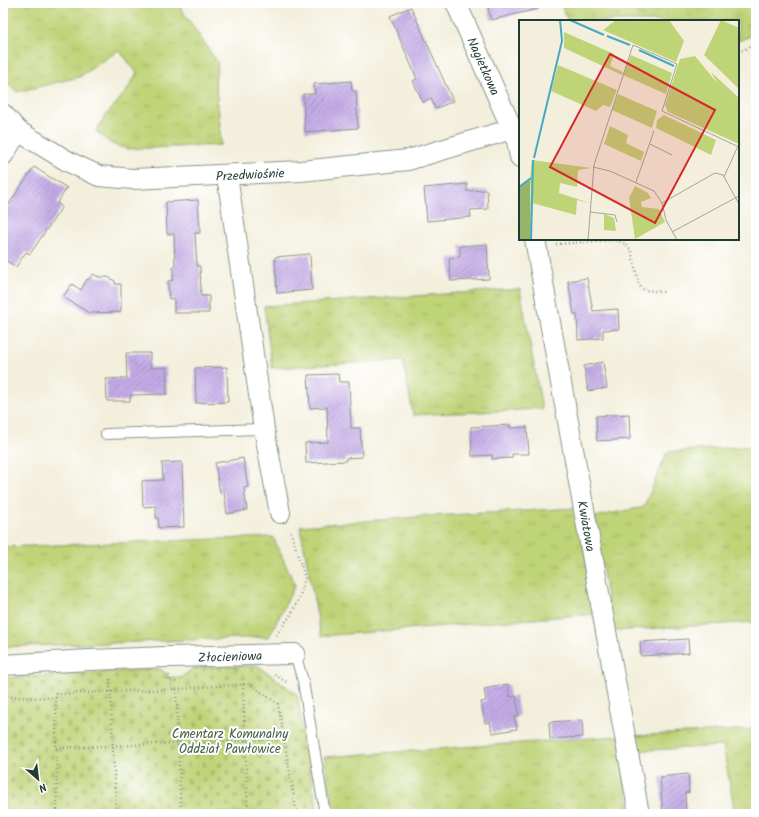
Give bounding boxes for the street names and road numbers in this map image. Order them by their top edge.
street label: Nagietkowa [460,34,505,99]
street label: Przedwiośnie [215,163,285,188]
street label: Kwiatowa [571,499,600,553]
street label: Złocieniowa [198,646,262,669]

